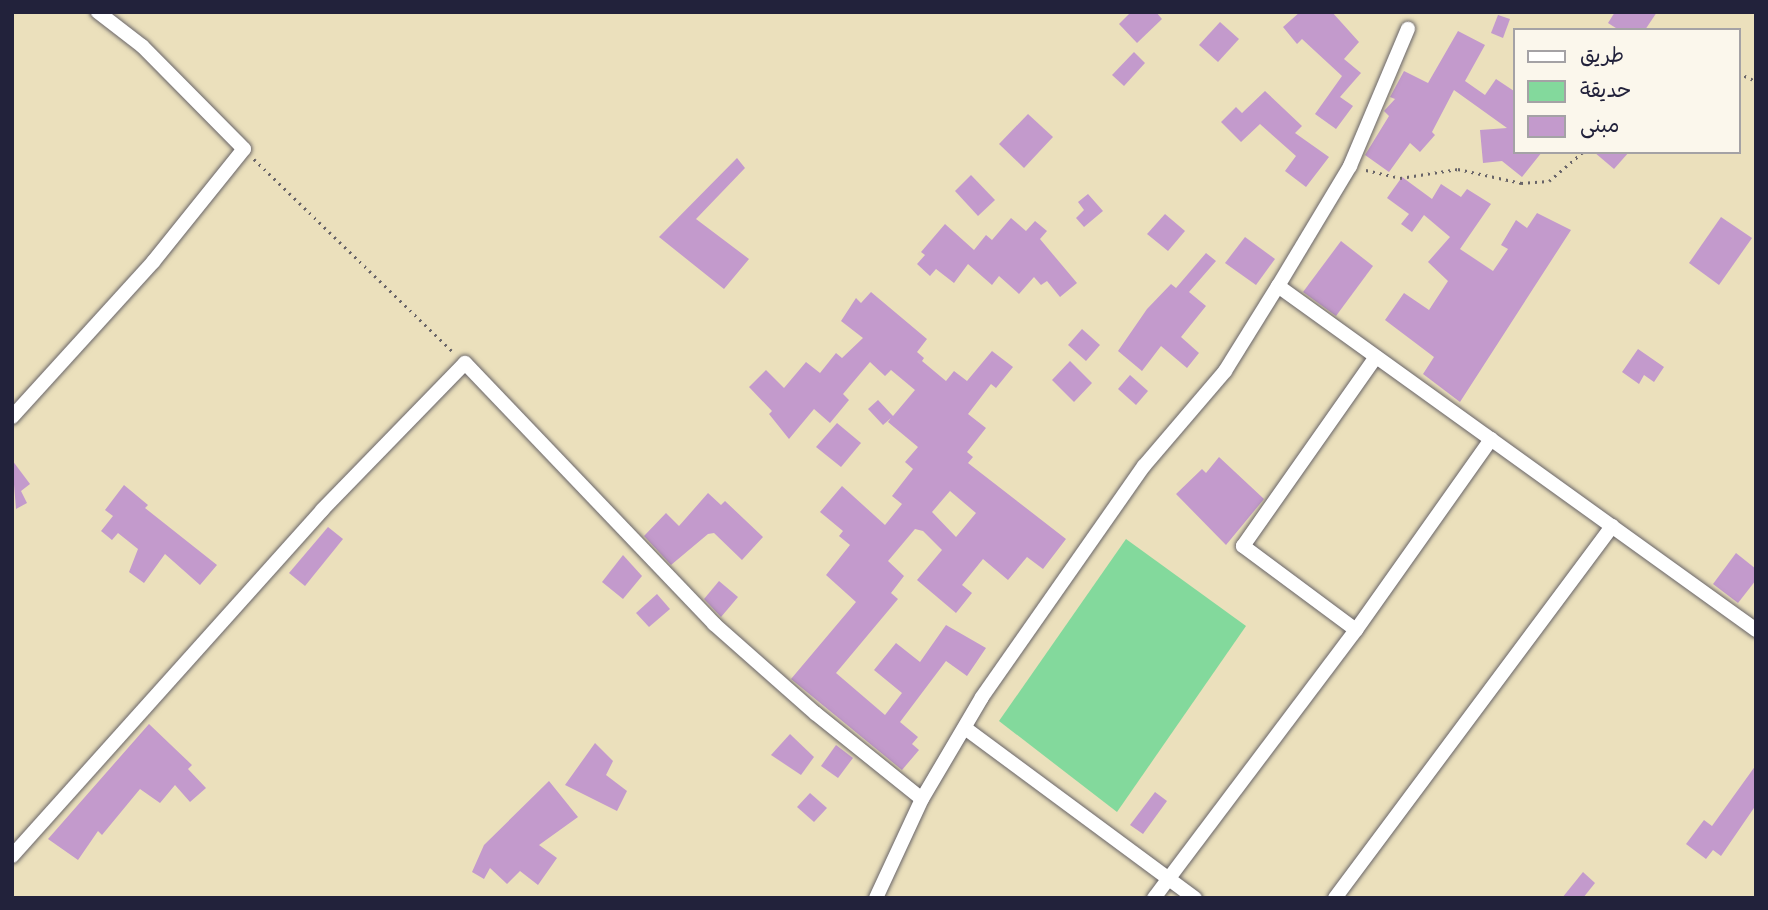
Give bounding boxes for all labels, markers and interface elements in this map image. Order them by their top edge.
legend [1512,28,1740,154]
text: طريق [1580,42,1624,69]
text: حديقة [1580,77,1631,104]
text: مبنى [1580,112,1619,139]

